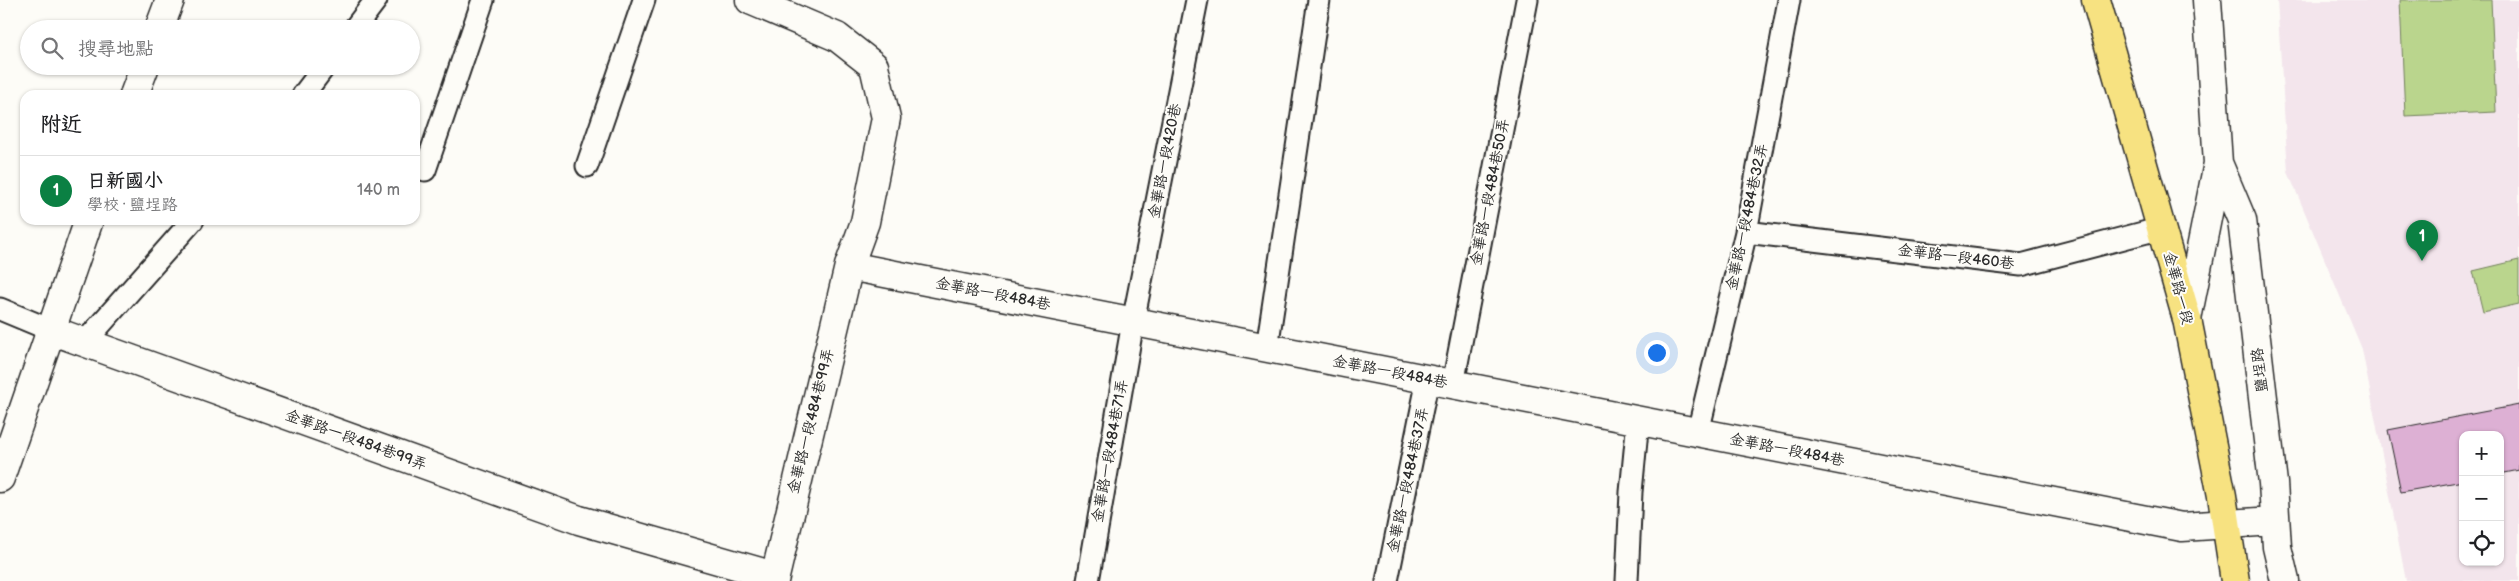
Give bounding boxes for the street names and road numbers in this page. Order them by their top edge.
street label: 金華路一段420巷 [1145,102,1185,220]
street label: 金華路一段484巷50弄 [1466,117,1514,267]
street label: 金華路一段484巷32弄 [1722,142,1772,292]
street label: 金華路一段460巷 [1897,240,2015,274]
street label: 金華路一段 [2159,249,2197,327]
street label: 金華路一段484巷 [934,274,1052,314]
street label: 金華路一段484巷99弄 [784,346,838,496]
street label: 鹽埕路 [2248,347,2272,393]
street label: 金華路一段484巷 [1331,352,1449,392]
street label: 金華路一段484巷71弄 [1088,378,1132,524]
street label: 金華路一段484巷37弄 [1383,405,1433,555]
street label: 金華路一段484巷99弄 [283,406,429,474]
street label: 金華路一段484巷 [1728,430,1846,470]

